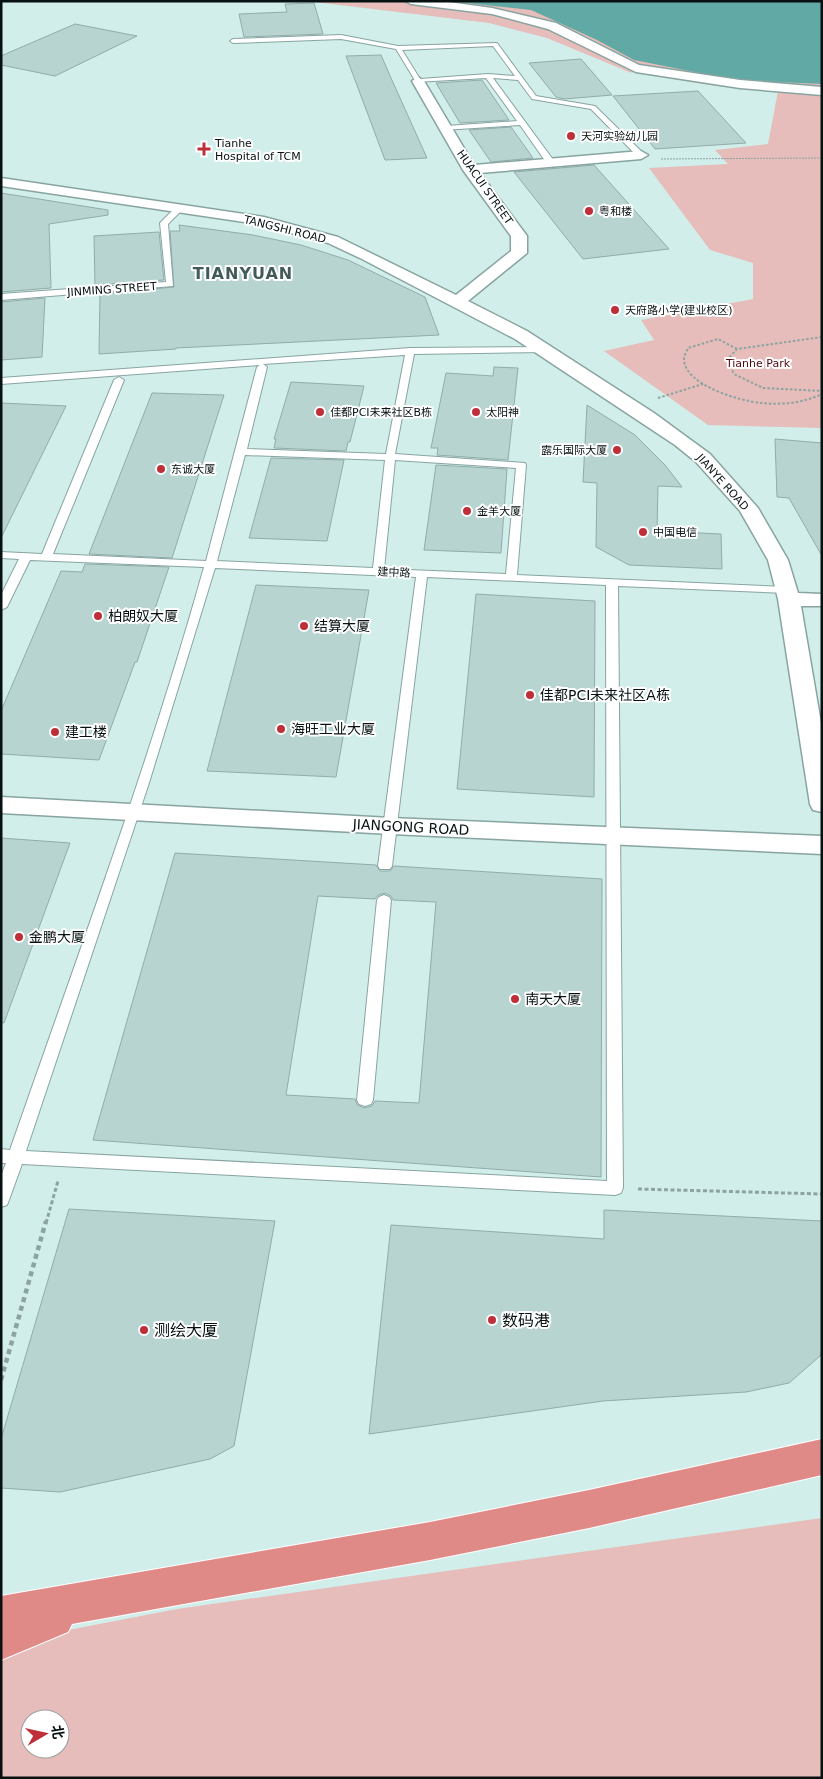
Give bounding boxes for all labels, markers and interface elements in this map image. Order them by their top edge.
marker: 天河实验幼儿园 [565,130,577,142]
place label: 天河实验幼儿园 [581,130,658,143]
place label: Tianhe Hospital of TCM [214,137,301,163]
marker: Tianhe Hospital of TCM [197,142,211,156]
street label: HUACUI STREET [454,147,515,227]
marker: 粤和楼 [583,205,595,217]
place label: 粤和楼 [599,205,632,218]
street label: TANGSHI ROAD [241,213,327,246]
district label: TIANYUAN [193,264,293,283]
street label: JINMING STREET [66,280,157,299]
marker: 天府路小学(建业校区) [609,304,621,316]
place label: 天府路小学(建业校区) [625,304,733,317]
park label: Tianhe Park [725,357,791,370]
marker: 佳都PCI未来社区B栋 [314,406,326,418]
place label: 佳都PCI未来社区B栋 [330,406,432,419]
marker: 太阳神 [470,406,482,418]
place label: 太阳神 [486,406,519,419]
place label: 露乐国际大厦 [541,444,607,457]
marker: 露乐国际大厦 [611,444,623,456]
street label: JIANYE ROAD [693,451,751,513]
marker: 东诚大厦 [155,463,167,475]
place label: 东诚大厦 [171,463,215,476]
marker: 金羊大厦 [461,505,473,517]
place label: 金羊大厦 [477,505,521,518]
marker: 中国电信 [637,526,649,538]
place label: 中国电信 [653,526,697,539]
street label: 建中路 [377,565,411,580]
place label: 柏朗奴大厦 [108,608,178,624]
marker: 柏朗奴大厦 [92,610,104,622]
place label: 结算大厦 [314,618,370,634]
marker: 结算大厦 [298,620,310,632]
place label: 佳都PCI未来社区A栋 [540,687,670,703]
marker: 佳都PCI未来社区A栋 [524,689,536,701]
place label: 海旺工业大厦 [291,721,375,737]
marker: 海旺工业大厦 [275,723,287,735]
place label: 建工楼 [65,724,107,740]
marker: 建工楼 [49,726,61,738]
street label: JIANGONG ROAD [351,816,470,838]
place label: 金鹏大厦 [29,929,85,945]
marker: 金鹏大厦 [13,931,25,943]
place label: 南天大厦 [525,991,581,1007]
marker: 南天大厦 [509,993,521,1005]
place label: 数码港 [502,1311,550,1330]
marker: 数码港 [486,1314,498,1326]
place label: 测绘大厦 [154,1321,218,1340]
marker: 测绘大厦 [138,1324,150,1336]
north arrow [20,1709,70,1759]
text: 北 [49,1724,67,1740]

